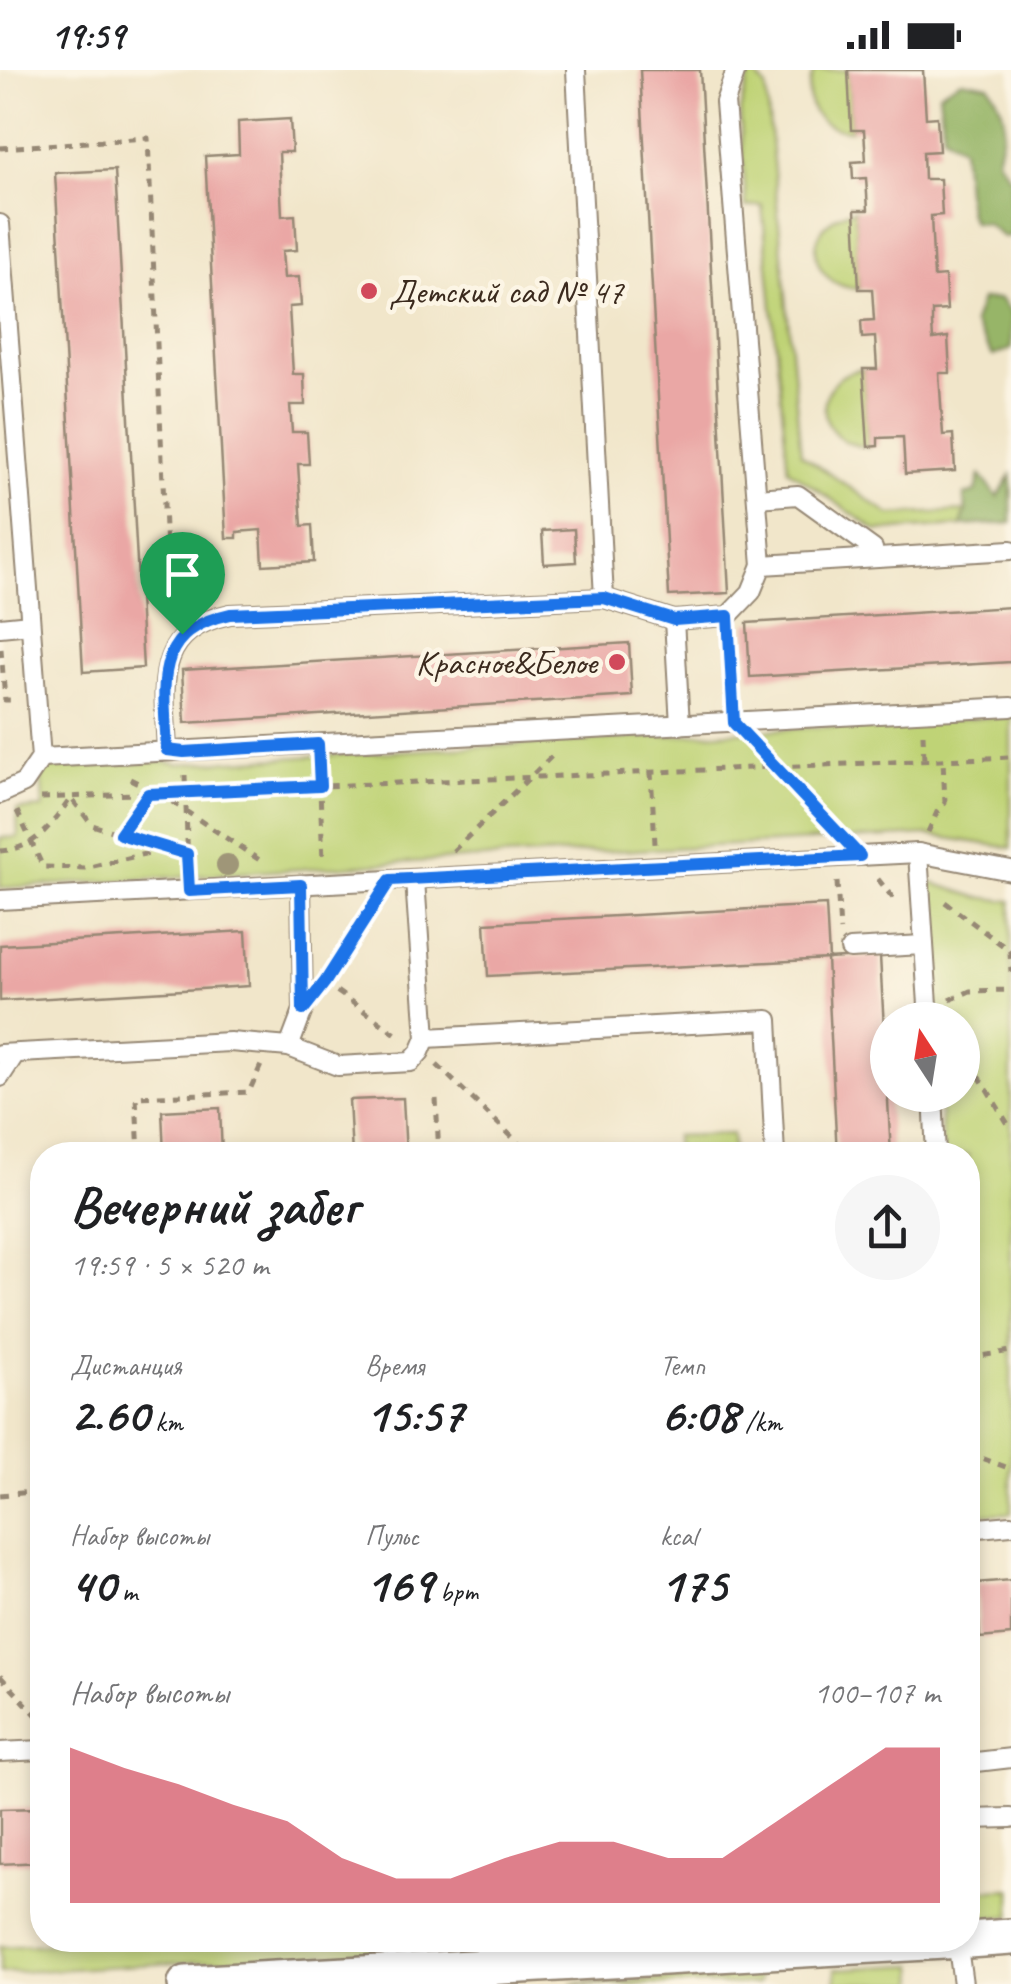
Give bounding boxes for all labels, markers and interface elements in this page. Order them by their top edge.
text: 19:59 [50,12,124,59]
place label: Детский сад № 47 [389,269,626,314]
marker: Детский сад № 47 [358,280,380,302]
pin [140,532,225,635]
icon: arrive [155,547,210,602]
place label: Красное&Белое [416,640,600,685]
marker: Красное&Белое [606,651,628,673]
north arrow [870,1002,980,1112]
map controls [870,1002,980,1112]
text: Вечерний забег [70,1171,358,1241]
button: share [835,1175,940,1280]
text: 19:59 · 5 × 520 m [70,1244,268,1285]
text: Дистанция [70,1348,182,1383]
text: Время [365,1348,424,1383]
text: Темп [660,1348,705,1383]
text: 2.60 [70,1383,148,1446]
text: 15:57 [365,1383,463,1446]
text: 6:08 [660,1383,738,1446]
text: km [148,1404,183,1439]
text: /km [738,1404,782,1439]
text: Набор высоты [70,1518,209,1553]
text: Пульс [365,1518,419,1553]
text: kcal [660,1518,697,1553]
text: 40 [70,1553,115,1616]
text: 169 [365,1553,433,1616]
text: 175 [660,1553,727,1616]
text: m [115,1574,137,1609]
text: bpm [433,1574,478,1609]
text: Набор высоты [70,1672,229,1713]
text: 100–107 m [814,1672,940,1713]

